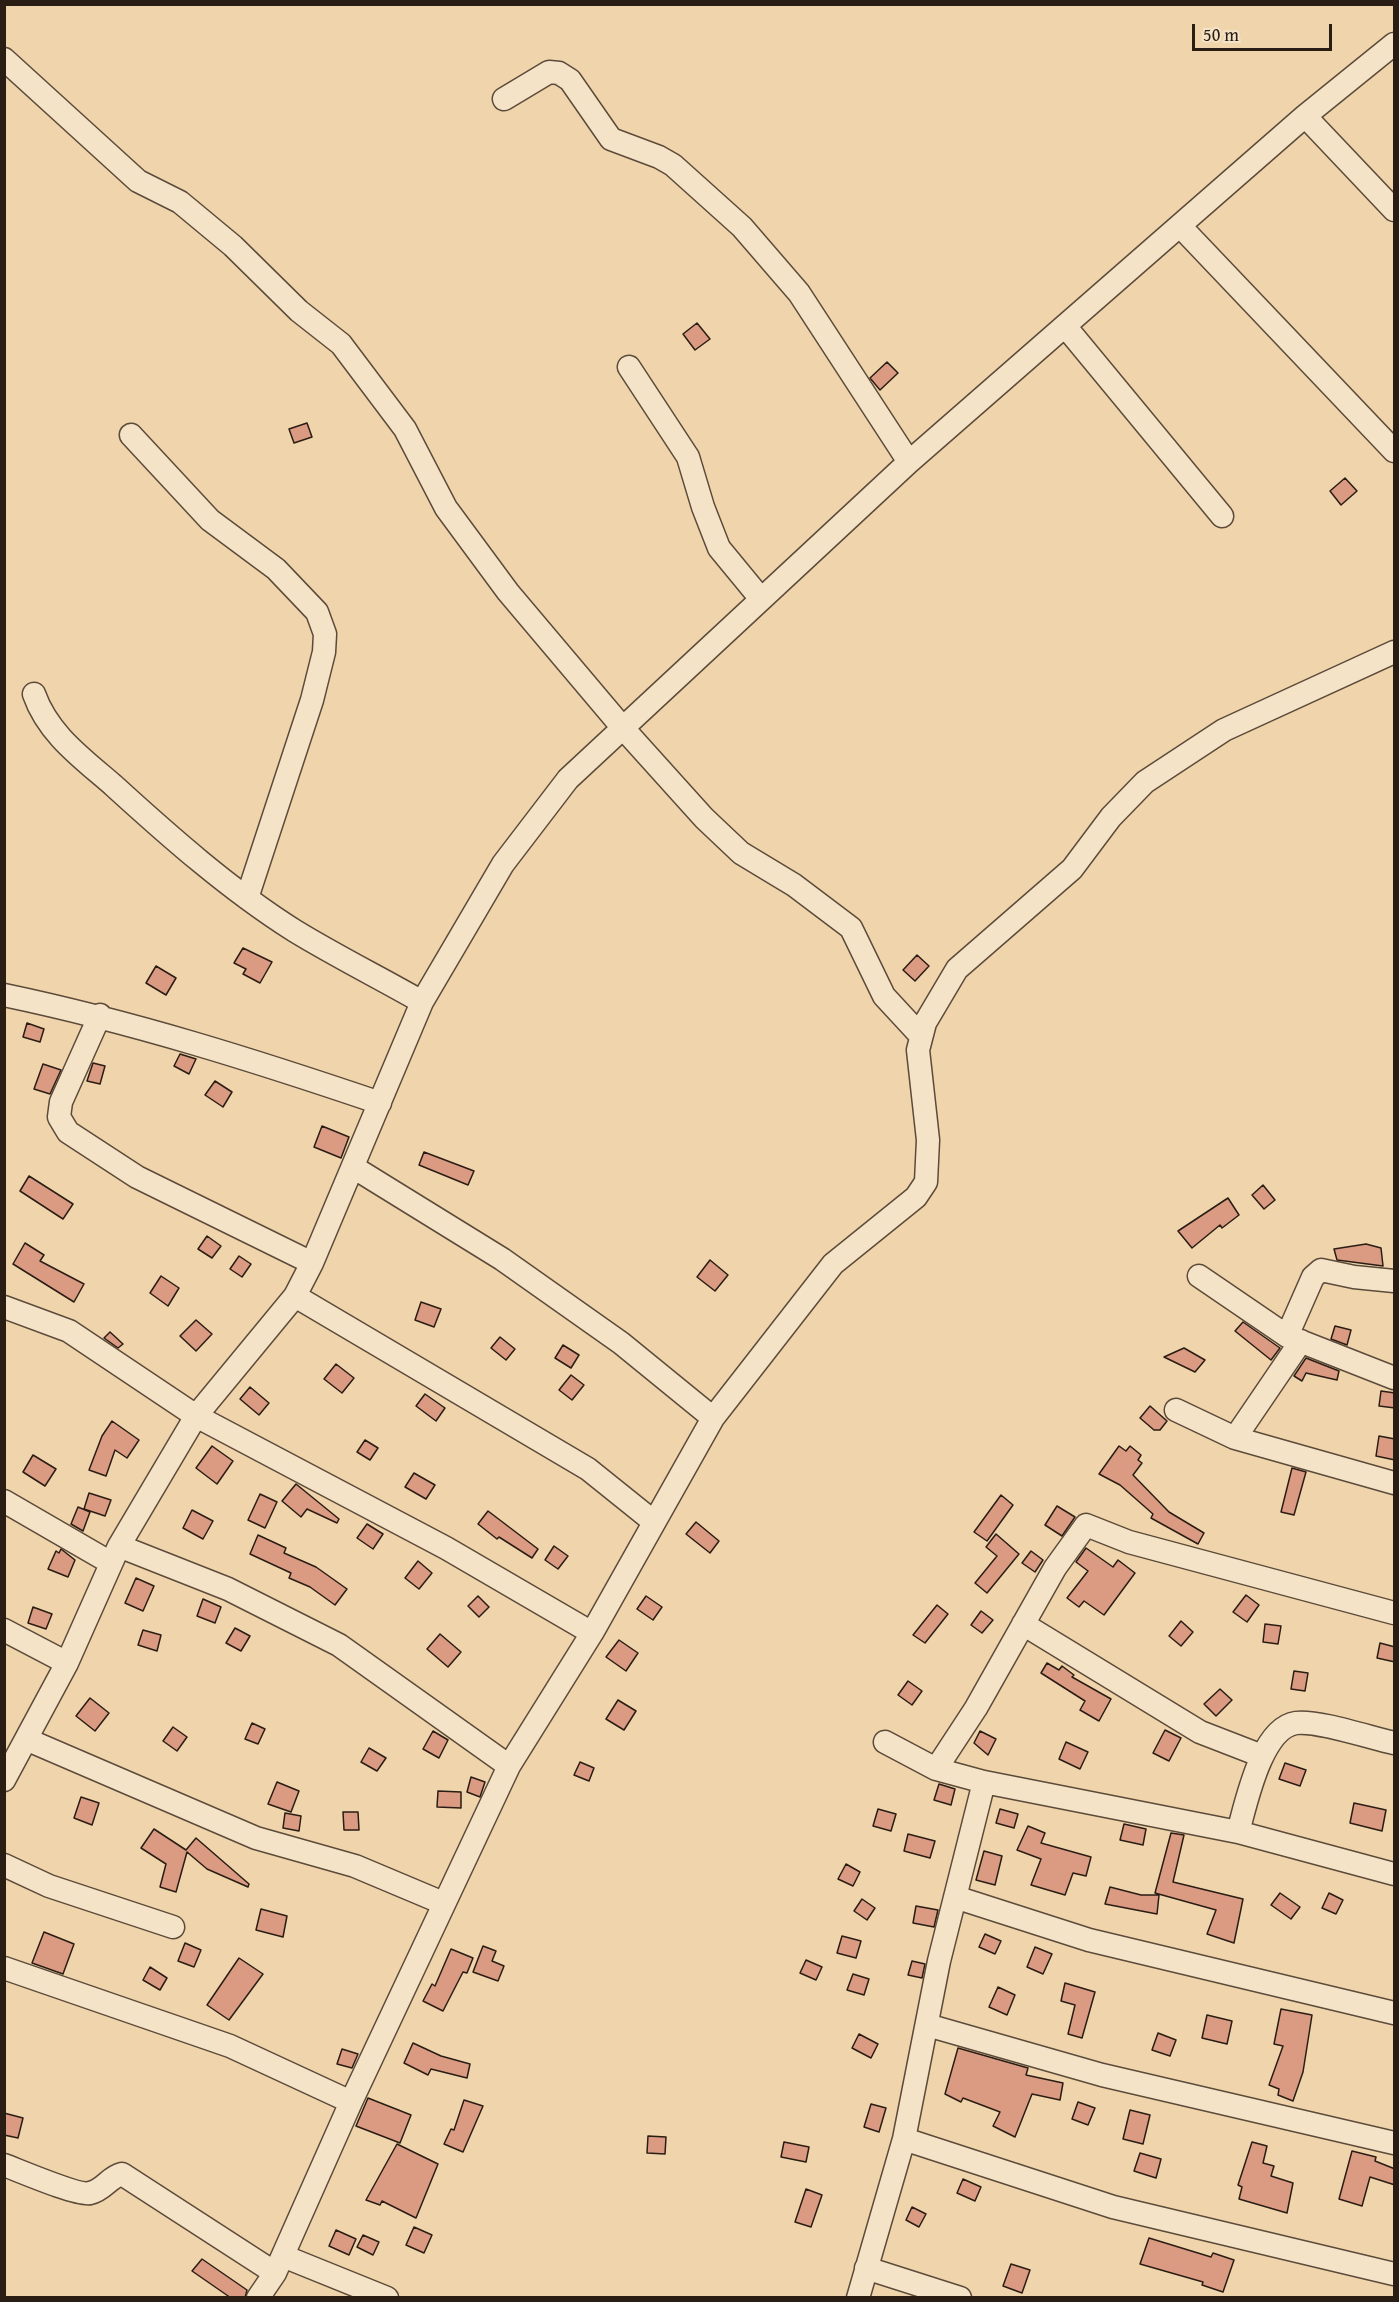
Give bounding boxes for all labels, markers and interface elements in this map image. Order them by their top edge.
scale bar [1195,12,1334,50]
text: 50 m [1203,21,1239,48]

